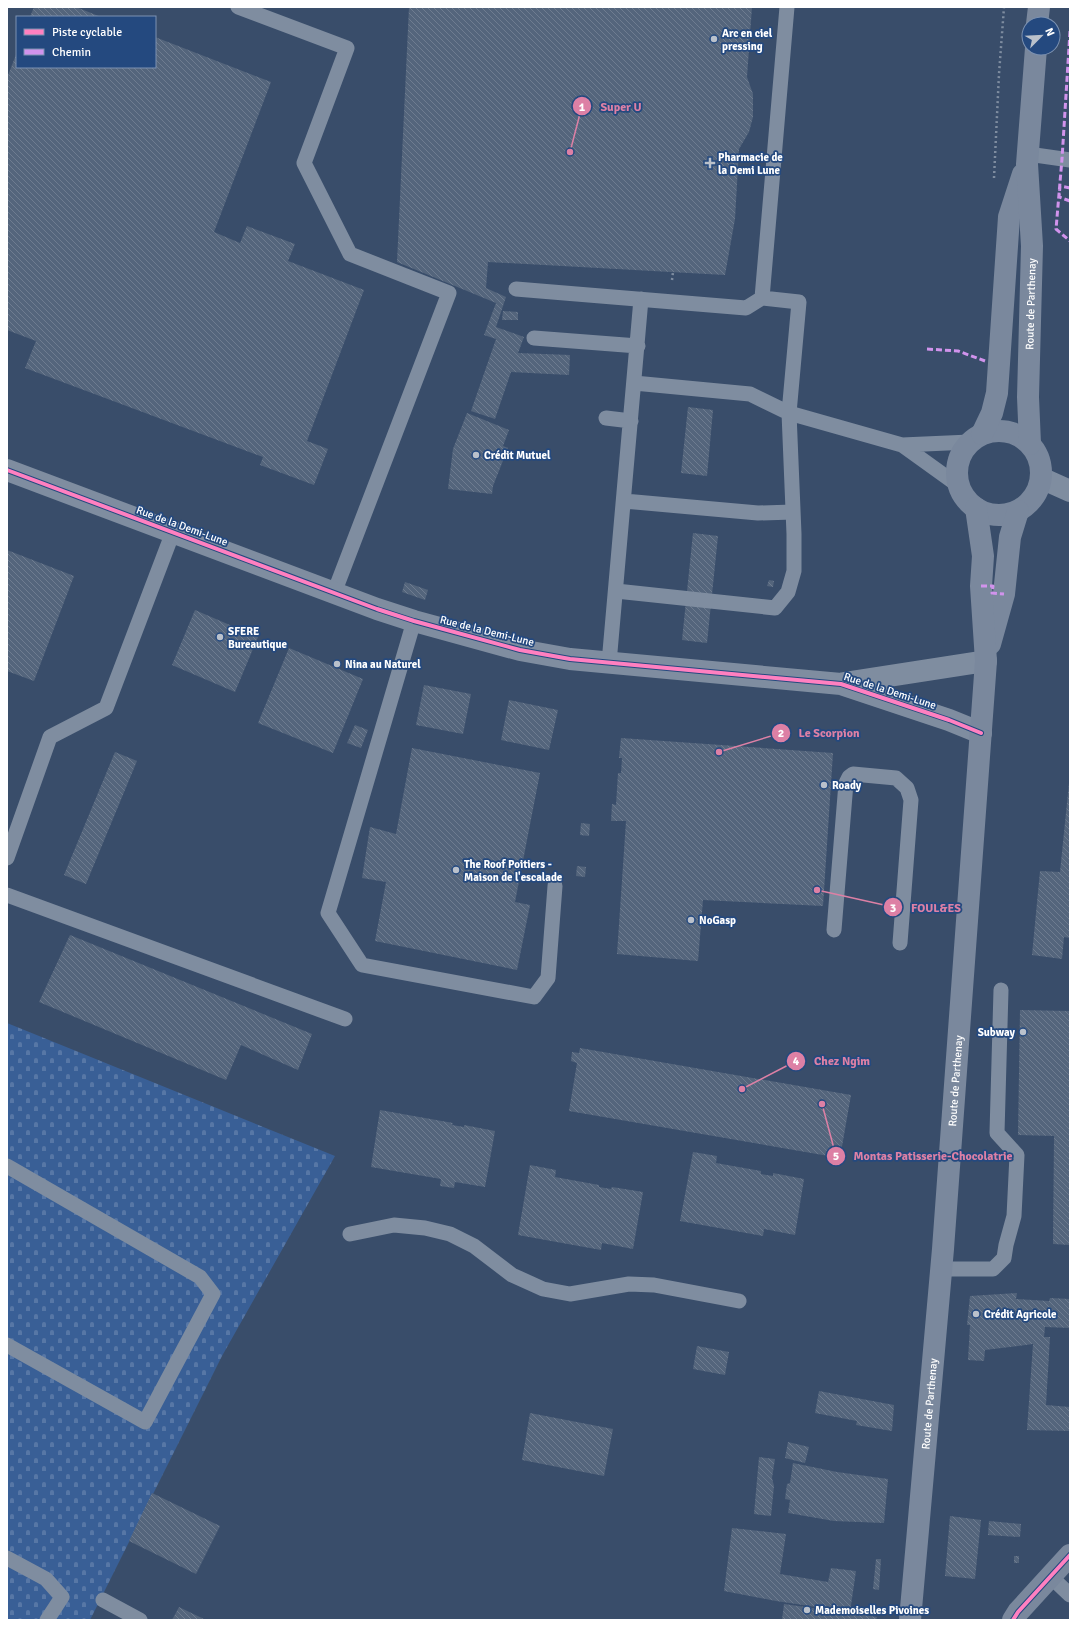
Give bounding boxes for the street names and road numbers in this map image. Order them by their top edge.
street label: Route de Parthenay [1023,257,1038,350]
street label: Rue de la Demi-Lune [134,503,230,549]
street label: Rue de la Demi-Lune [439,613,535,649]
street label: Rue de la Demi-Lune [842,670,938,712]
street label: Route de Parthenay [945,1034,965,1127]
street label: Route de Parthenay [919,1357,940,1450]

